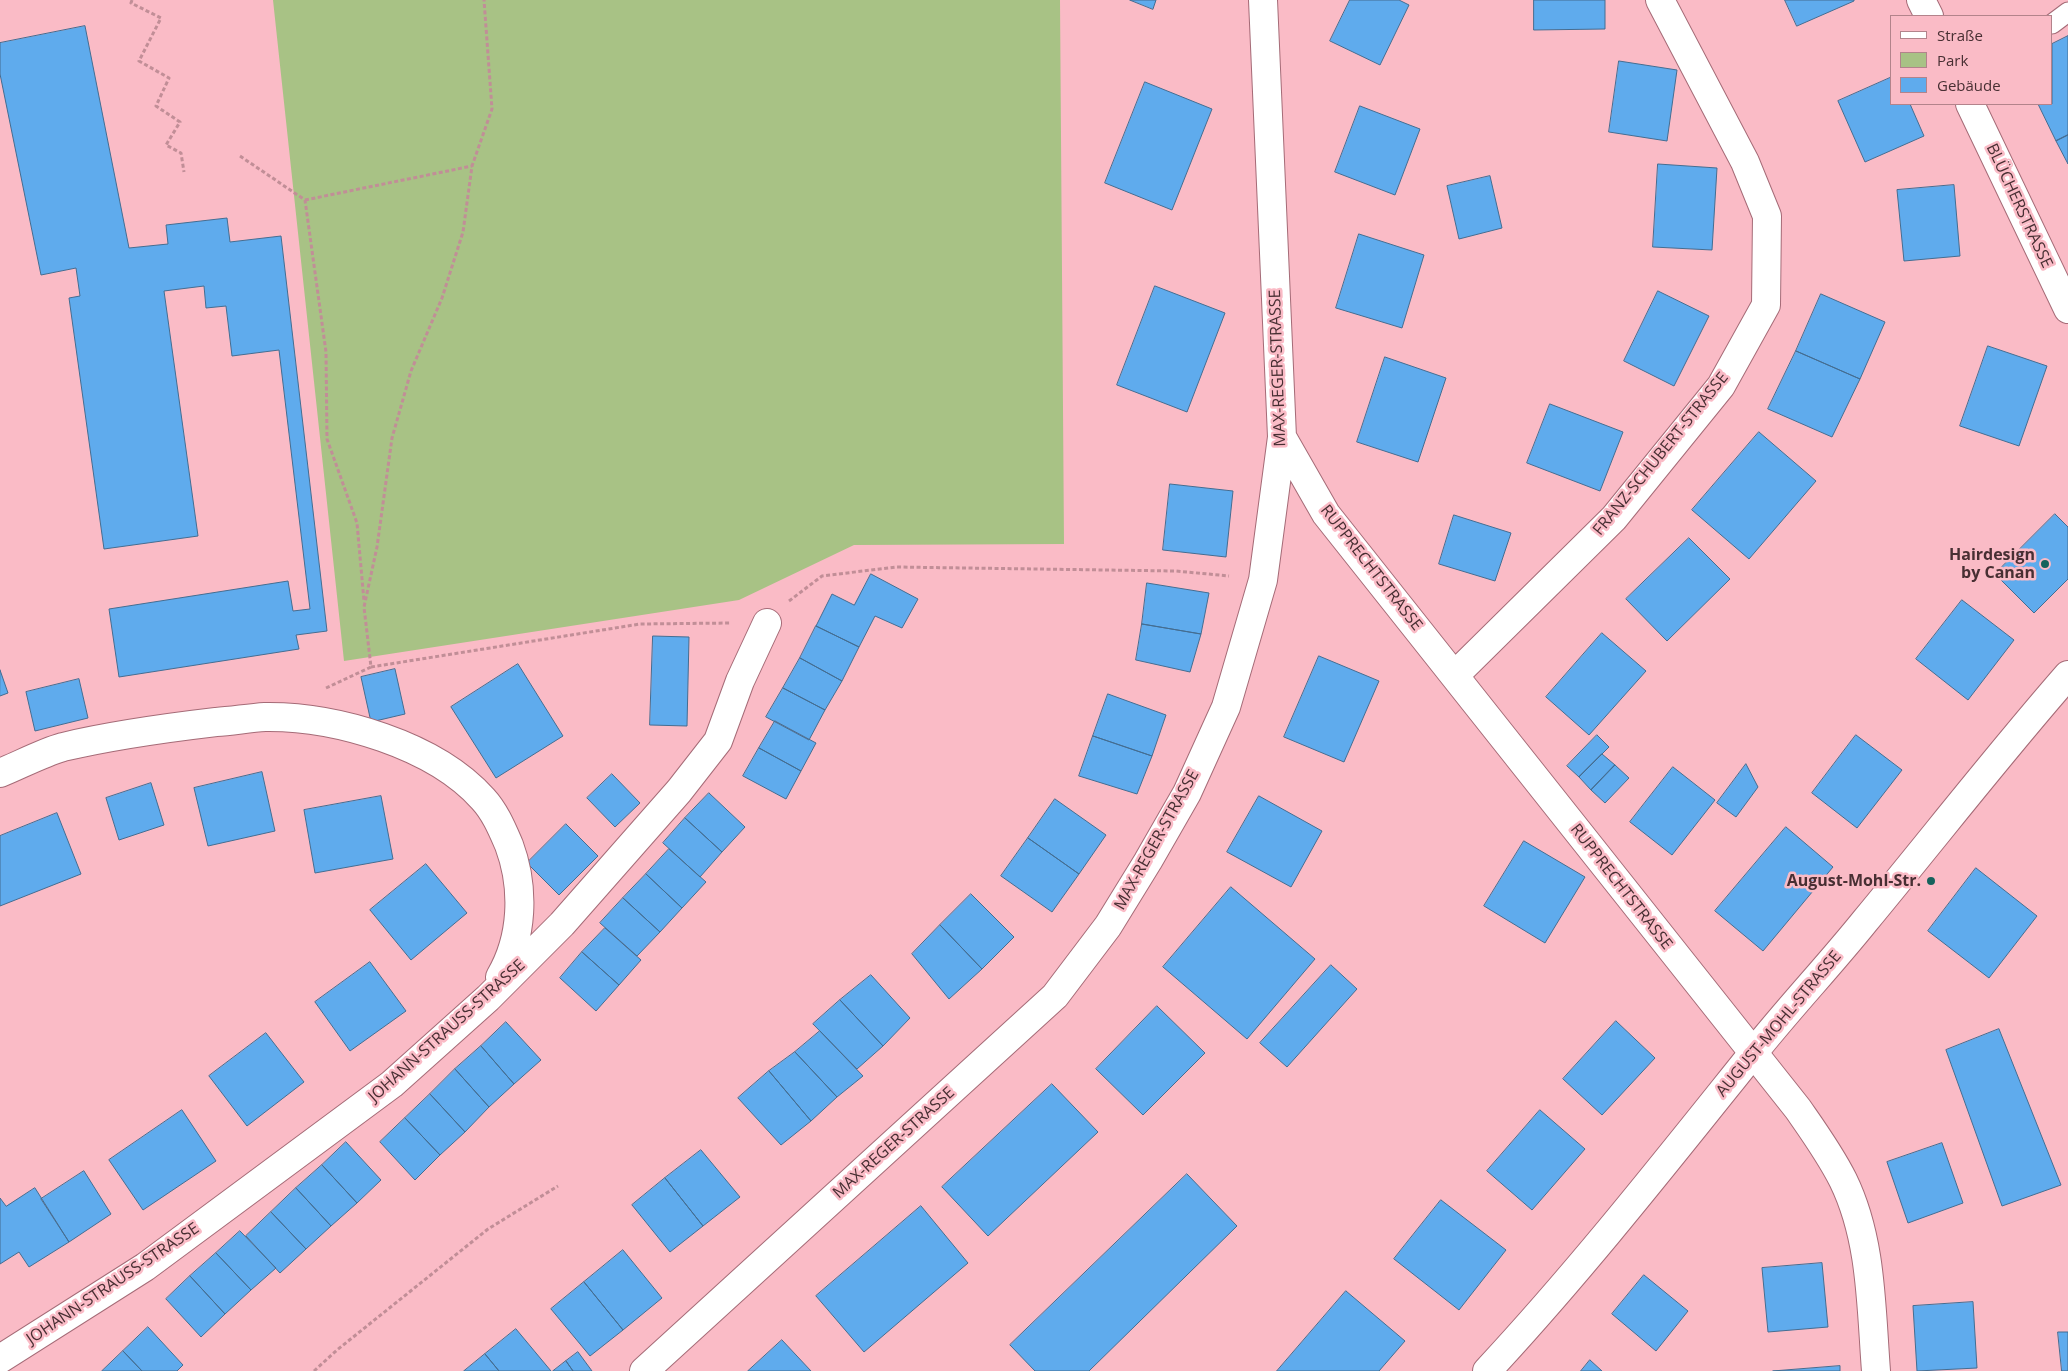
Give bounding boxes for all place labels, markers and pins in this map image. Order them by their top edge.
place label: Hairdesign by Canan [1949,545,2035,583]
marker: Hairdesign by Canan [2039,558,2051,570]
place label: August-Mohl-Str. [1787,871,1921,891]
marker: August-Mohl-Str. [1925,875,1937,887]

